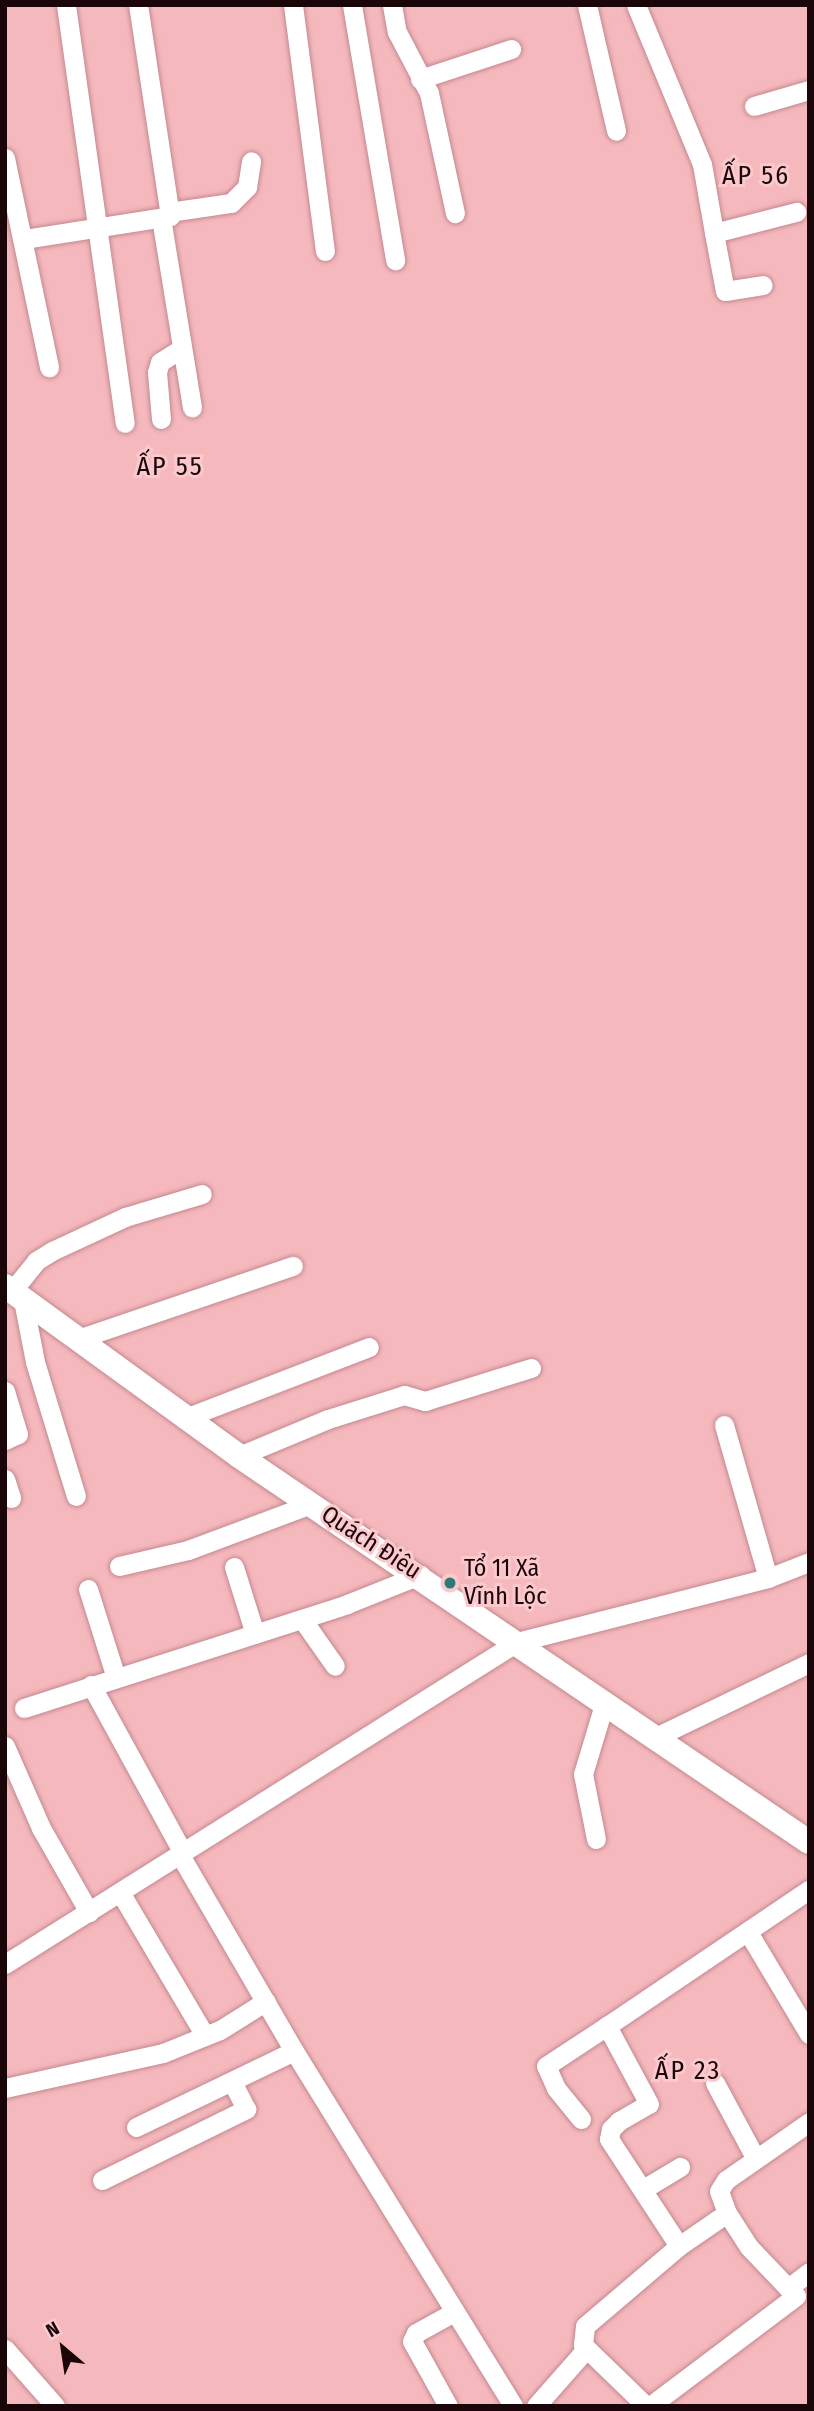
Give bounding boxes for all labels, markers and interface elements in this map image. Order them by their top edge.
district label: ẤP 56 [723,160,789,192]
district label: ẤP 55 [137,451,203,483]
street label: Quách Điêu [316,1500,426,1586]
place label: Tổ 11 Xã Vĩnh Lộc [464,1555,546,1611]
marker: Tổ 11 Xã Vĩnh Lộc [442,1575,458,1591]
district label: ẤP 23 [655,2055,721,2087]
north arrow [28,2313,98,2383]
text: N [42,2316,63,2342]

